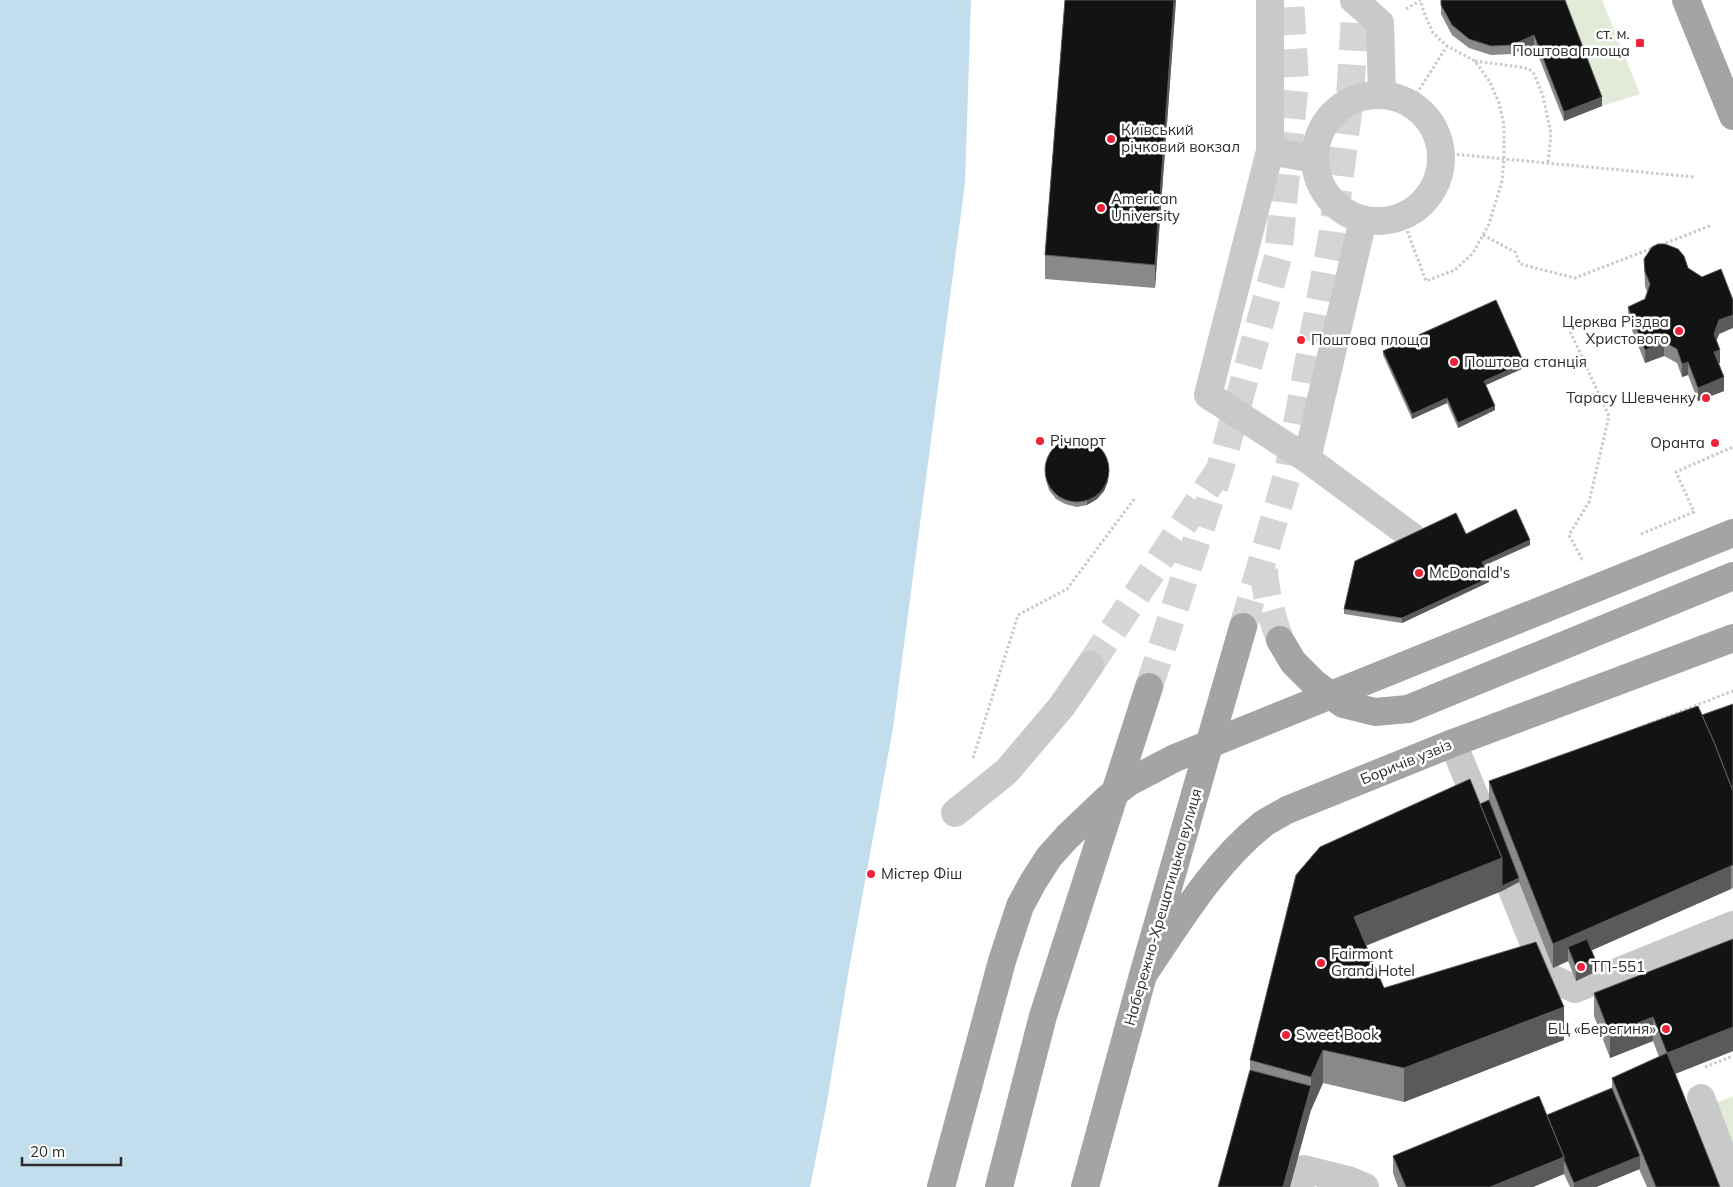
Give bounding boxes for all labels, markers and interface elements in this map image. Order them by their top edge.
place label: ст. м. Поштова площа [1512,24,1630,60]
marker: ст. м. Поштова площа [1634,37,1646,49]
place label: Київський річковий вокзал [1121,120,1240,156]
marker: Київський річковий вокзал [1105,133,1117,145]
place label: American University [1111,189,1180,225]
marker: American University [1095,202,1107,214]
place label: Церква Різдва Христового [1562,312,1669,348]
marker: Церква Різдва Христового [1673,325,1685,337]
place label: Поштова площа [1311,330,1429,349]
marker: Поштова площа [1295,334,1307,346]
place label: Поштова станція [1464,352,1587,371]
marker: Поштова станція [1448,356,1460,368]
place label: Тарасу Шевченку [1566,388,1696,407]
marker: Тарасу Шевченку [1700,392,1712,404]
place label: Річпорт [1050,431,1106,450]
place label: Оранта [1650,433,1705,452]
marker: Річпорт [1034,435,1046,447]
marker: Оранта [1709,437,1721,449]
place label: McDonald's [1429,563,1510,582]
marker: McDonald's [1413,567,1425,579]
street label: Боричів узвіз [1357,735,1454,788]
street label: Набережно-Хрещатицька вулиця [1120,786,1206,1028]
place label: Містер Фіш [881,864,962,883]
marker: Містер Фіш [865,868,877,880]
place label: Fairmont Grand Hotel [1331,944,1415,980]
marker: Fairmont Grand Hotel [1315,957,1327,969]
place label: ТП-551 [1591,957,1645,976]
marker: ТП-551 [1575,961,1587,973]
place label: БЦ «Берегиня» [1548,1019,1656,1038]
marker: БЦ «Берегиня» [1660,1023,1672,1035]
place label: Sweet Book [1296,1025,1379,1044]
marker: Sweet Book [1280,1029,1292,1041]
scale bar [22,1134,121,1166]
text: 20 m [30,1142,65,1161]

